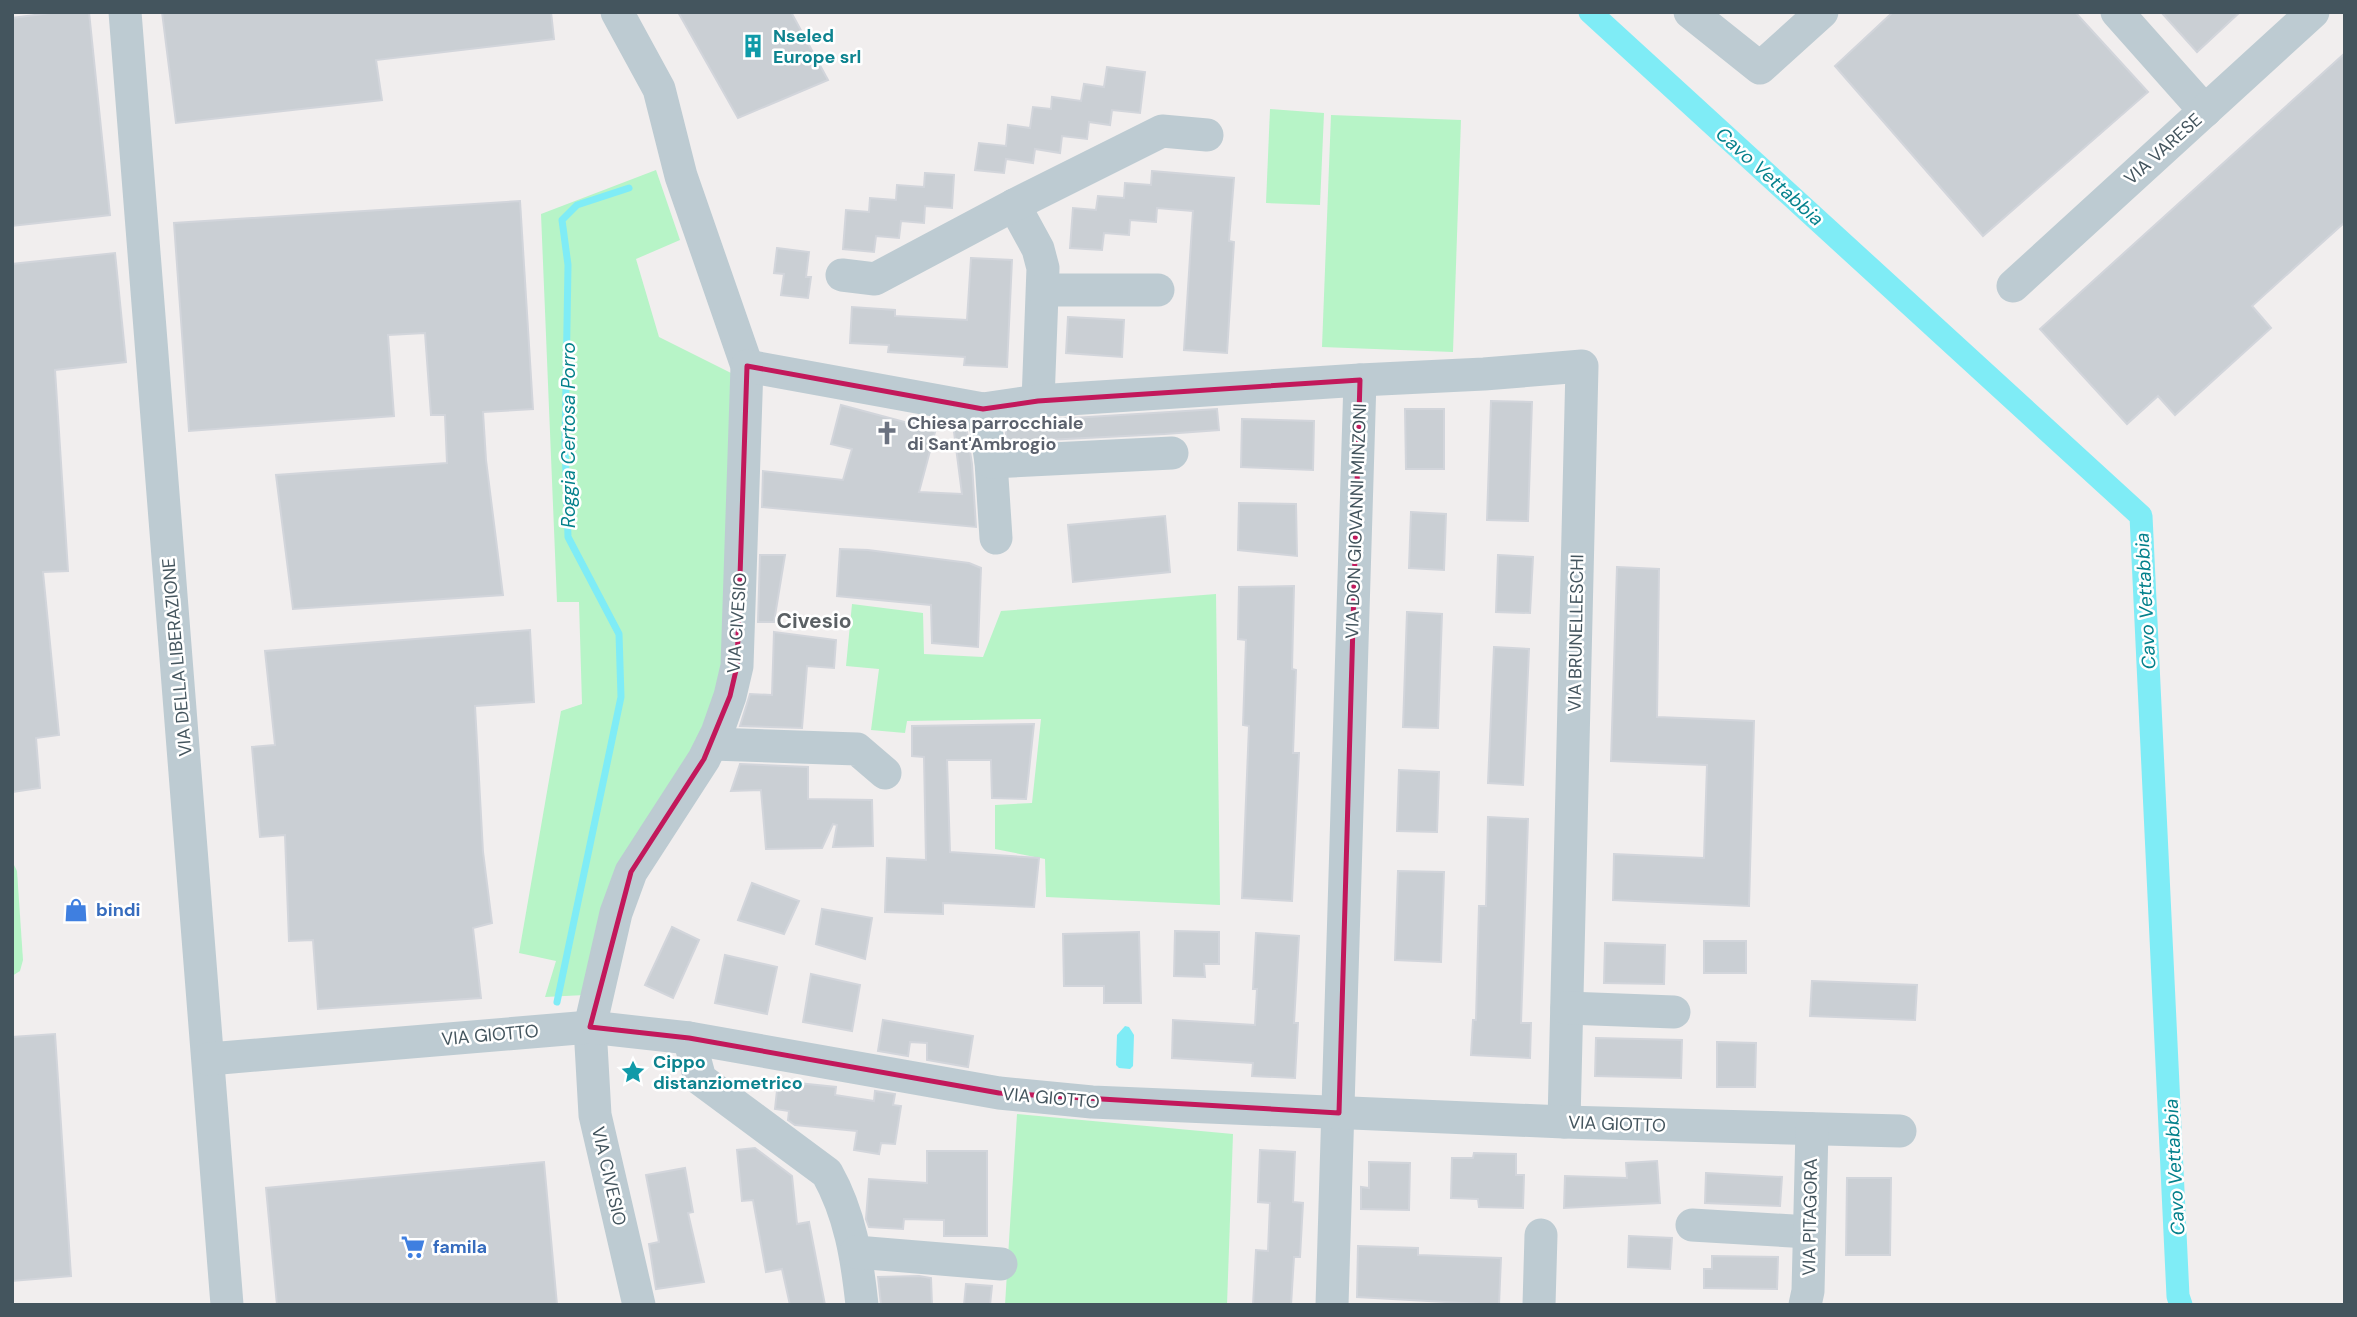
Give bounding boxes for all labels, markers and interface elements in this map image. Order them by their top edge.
place label: Nseled Europe srl [773,24,861,69]
building icon: Nseled Europe srl [739,32,767,60]
street label: VIA VARESE [2119,108,2207,190]
water label: Cavo Vettabbia [1710,121,1829,231]
water label: Roggia Certosa Porro [556,342,581,528]
street label: VIA DON GIOVANNI MINZONI [1340,403,1372,639]
place label: Chiesa parrocchiale di Sant'Ambrogio [907,411,1084,456]
church icon: Chiesa parrocchiale di Sant'Ambrogio [873,419,901,447]
water label: Cavo Vettabbia [2129,532,2162,670]
street label: VIA BRUNELLESCHI [1563,554,1589,712]
street label: VIA DELLA LIBERAZIONE [156,557,198,757]
street label: VIA CIVESIO [722,572,752,674]
district label: Civesio [776,607,852,635]
shop icon: bindi [62,896,90,924]
place label: bindi [96,898,141,922]
street label: VIA GIOTTO [440,1019,540,1051]
place label: Cippo distanziometrico [653,1050,803,1095]
place icon: Cippo distanziometrico [619,1058,647,1086]
street label: VIA GIOTTO [1001,1082,1101,1114]
water label: Cavo Vettabbia [2158,1098,2191,1236]
street label: VIA GIOTTO [1568,1110,1666,1138]
street label: VIA CIVESIO [586,1124,632,1228]
street label: VIA PITAGORA [1797,1158,1823,1276]
supermarket icon: famila [399,1233,427,1261]
place label: famila [433,1235,487,1259]

